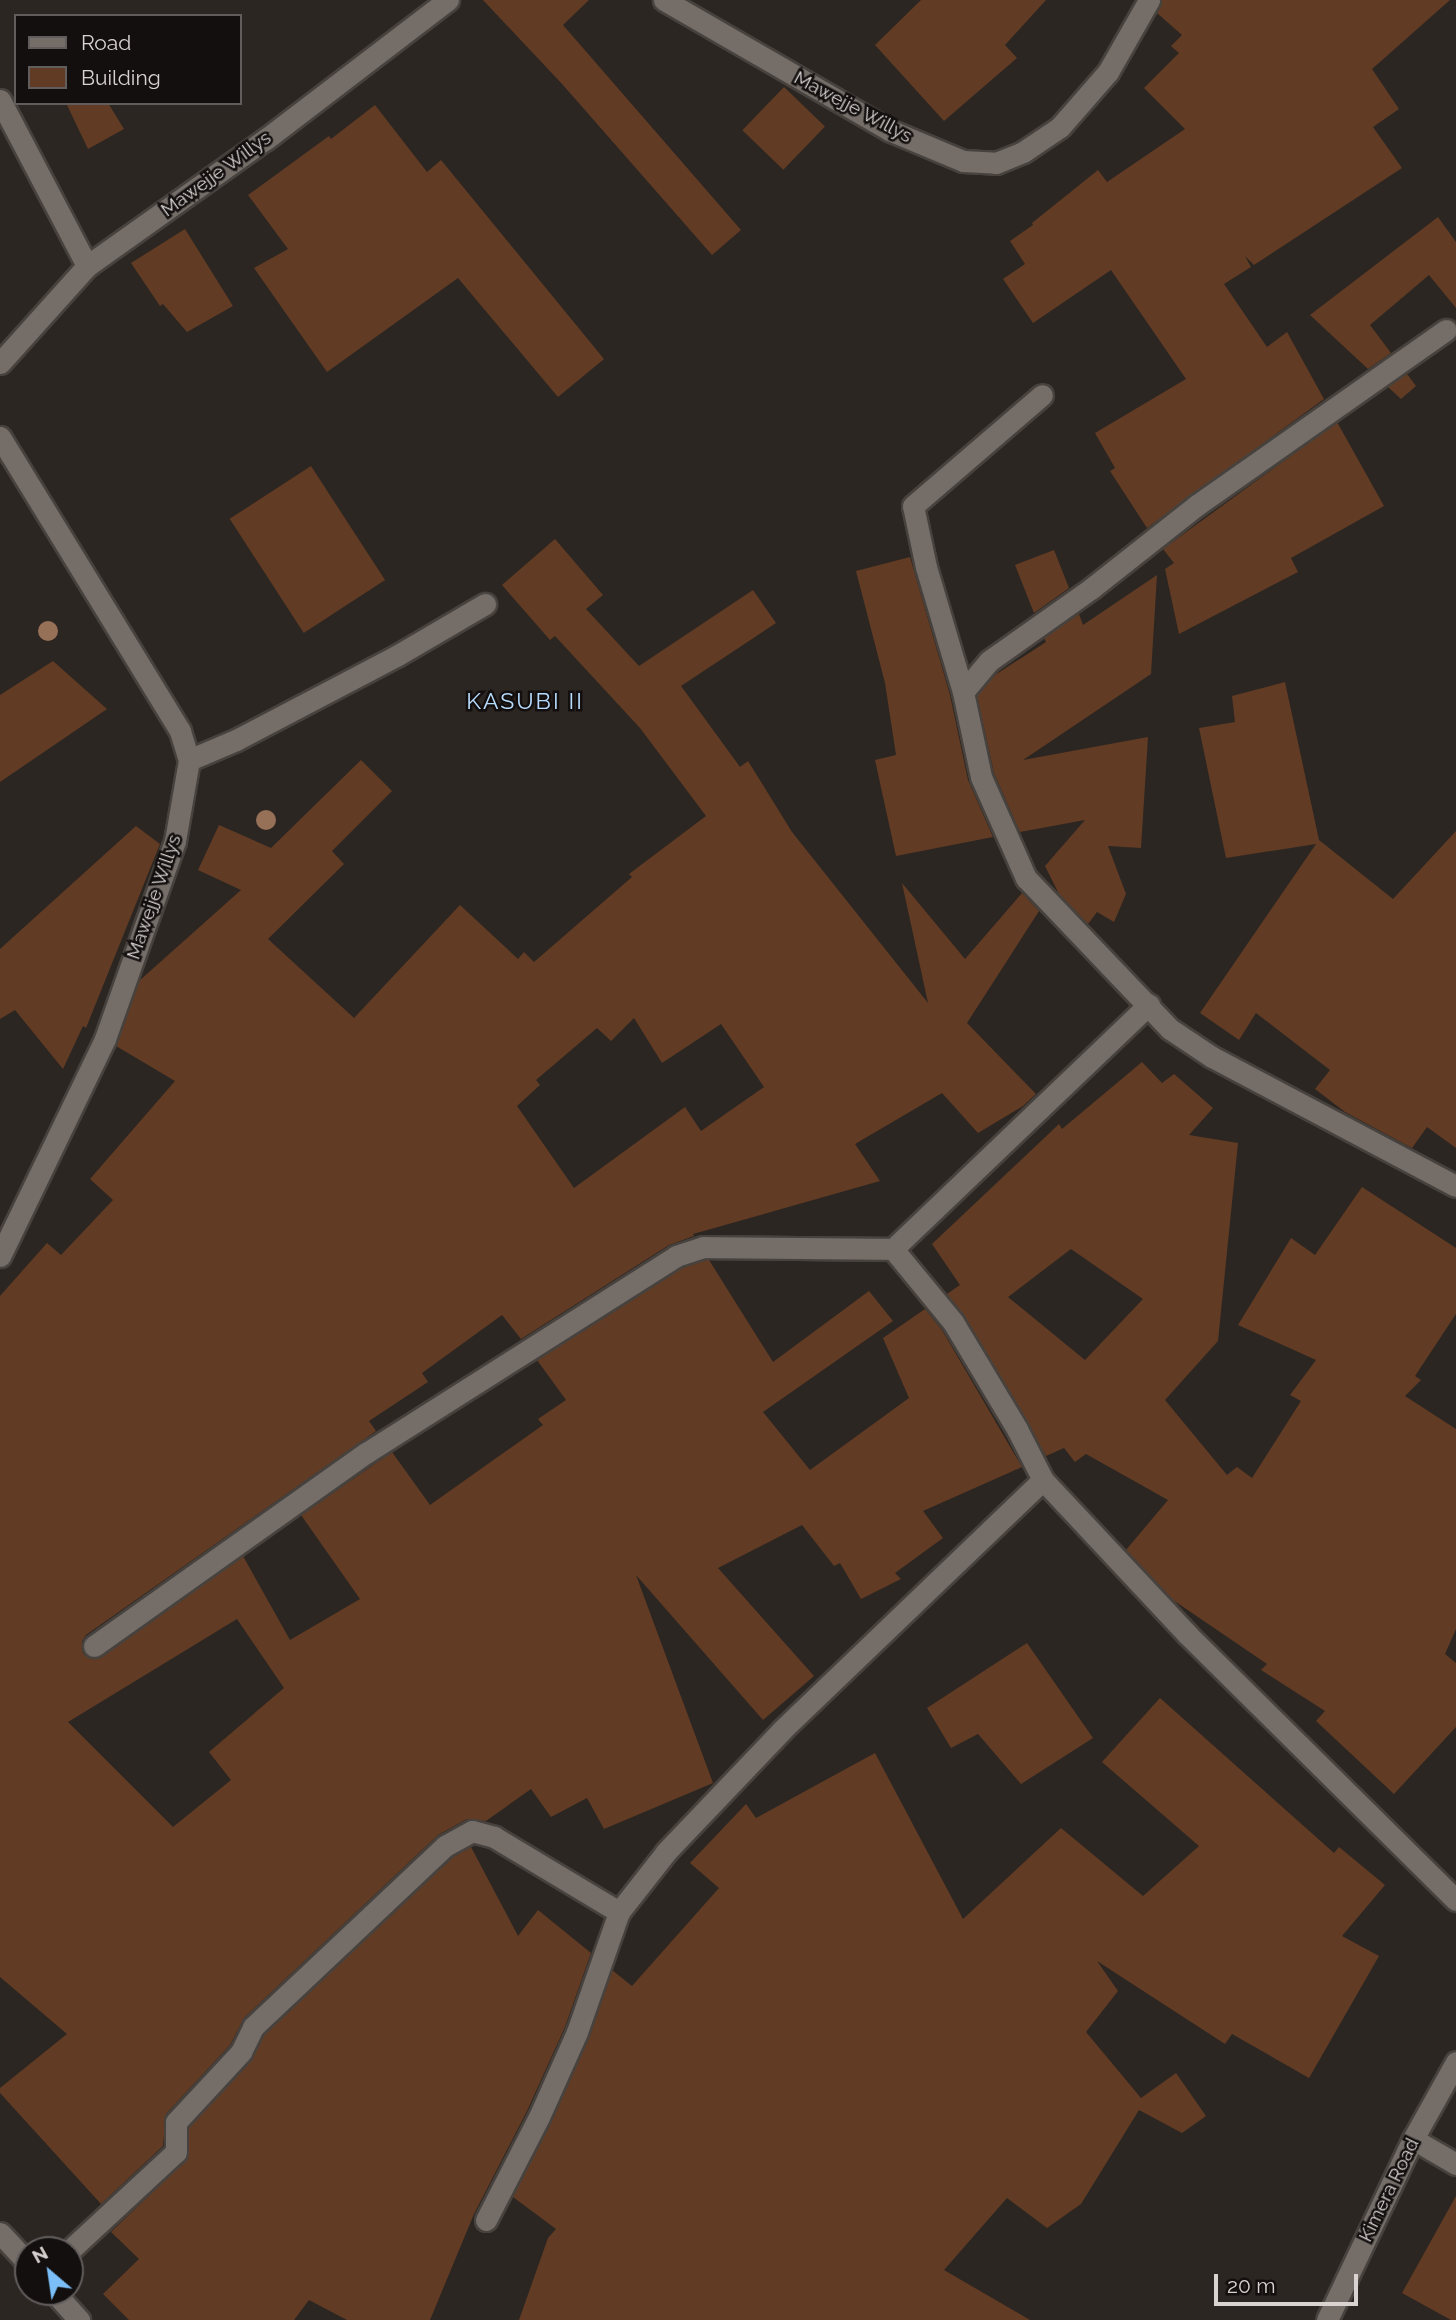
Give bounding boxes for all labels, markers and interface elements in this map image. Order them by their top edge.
legend [14,14,242,105]
text: Road [81,30,131,55]
text: Building [81,65,161,90]
street label: Mawejje Willys [790,66,916,148]
street label: Mawejje Willys [156,126,276,222]
district label: KASUBI II [467,687,583,715]
street label: Mawejje Willys [122,831,186,963]
street label: Kimera Road [1354,2135,1424,2245]
north arrow [14,2236,84,2306]
text: N [28,2241,51,2268]
scale bar [1218,2260,1362,2304]
text: 20 m [1227,2273,1275,2298]

